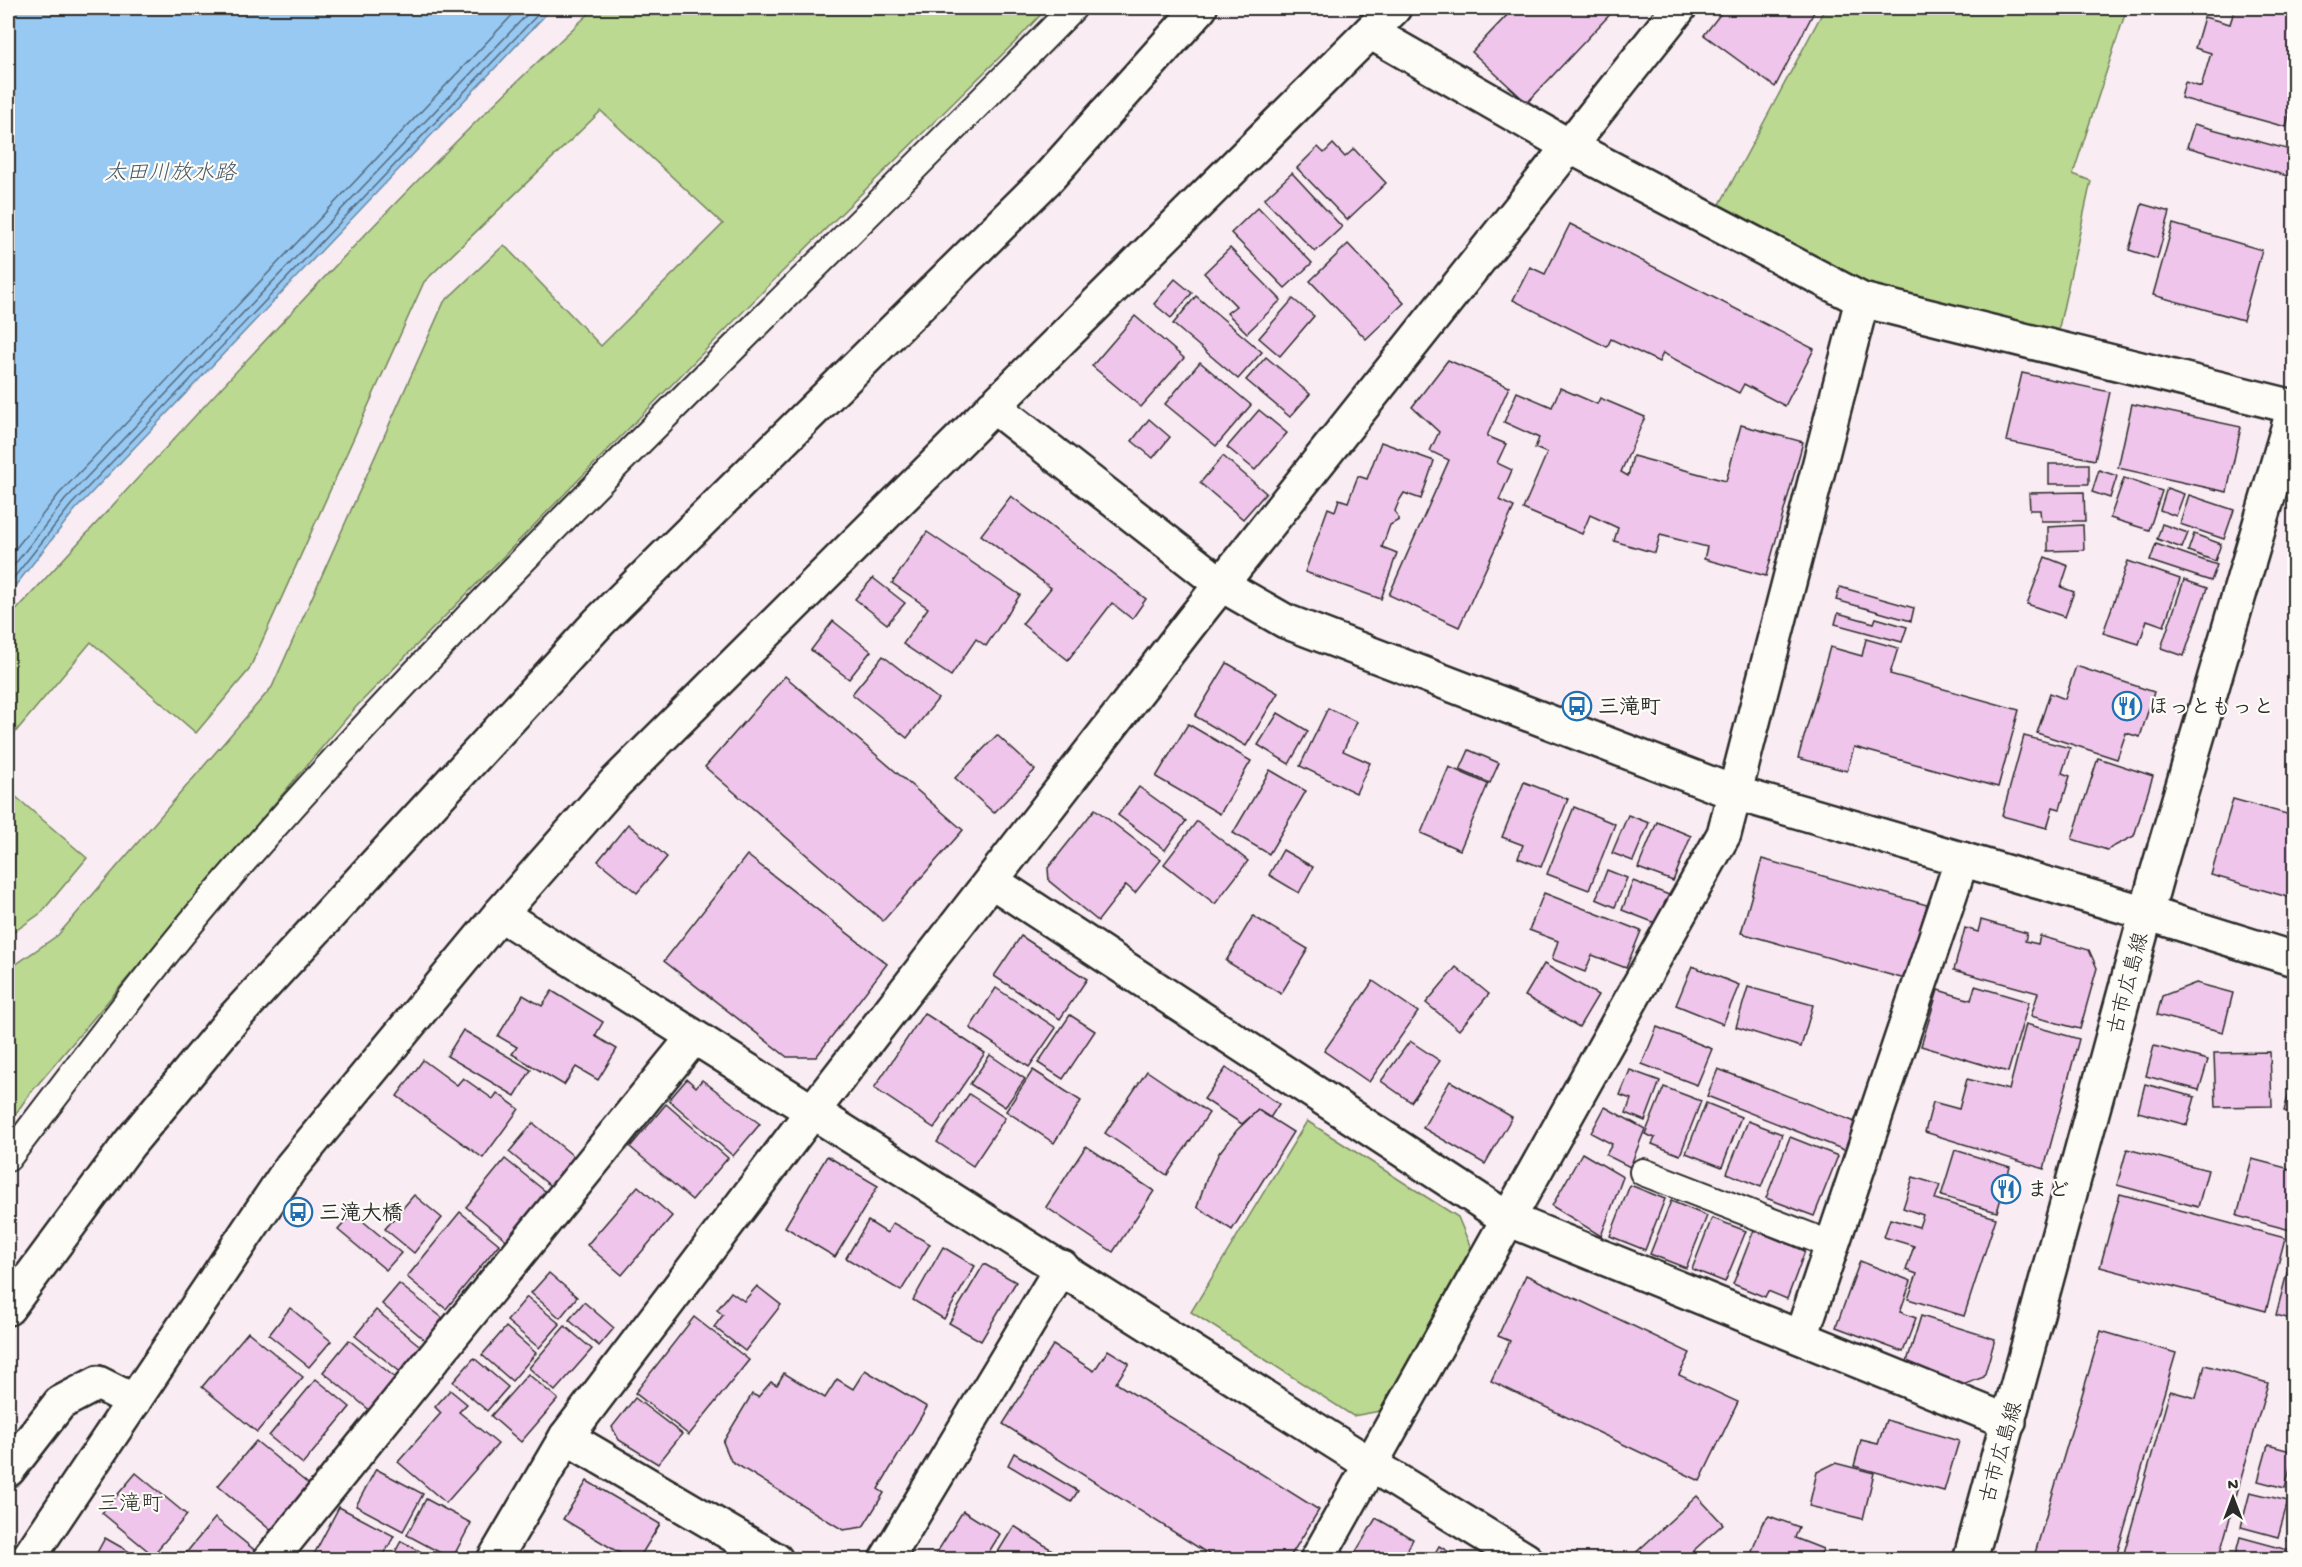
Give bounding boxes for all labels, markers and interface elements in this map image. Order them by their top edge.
water label: 太田川放水路 [104,161,238,188]
bus stop icon: 三滝町 [1561,690,1593,722]
restaurant icon: ほっともっと [2111,690,2143,722]
place label: 三滝町 [1598,695,1661,722]
place label: ほっともっと [2148,696,2274,722]
street label: 古市広島線 [2104,930,2156,1038]
restaurant icon: まど [1990,1173,2022,1205]
place label: まど [2027,1179,2069,1205]
bus stop icon: 三滝大橋 [282,1196,314,1228]
place label: 三滝大橋 [319,1201,403,1228]
street label: 古市広島線 [1976,1399,2030,1507]
north arrow [2203,1468,2263,1528]
text: N [2228,1477,2239,1496]
district label: 三滝町 [97,1492,163,1519]

